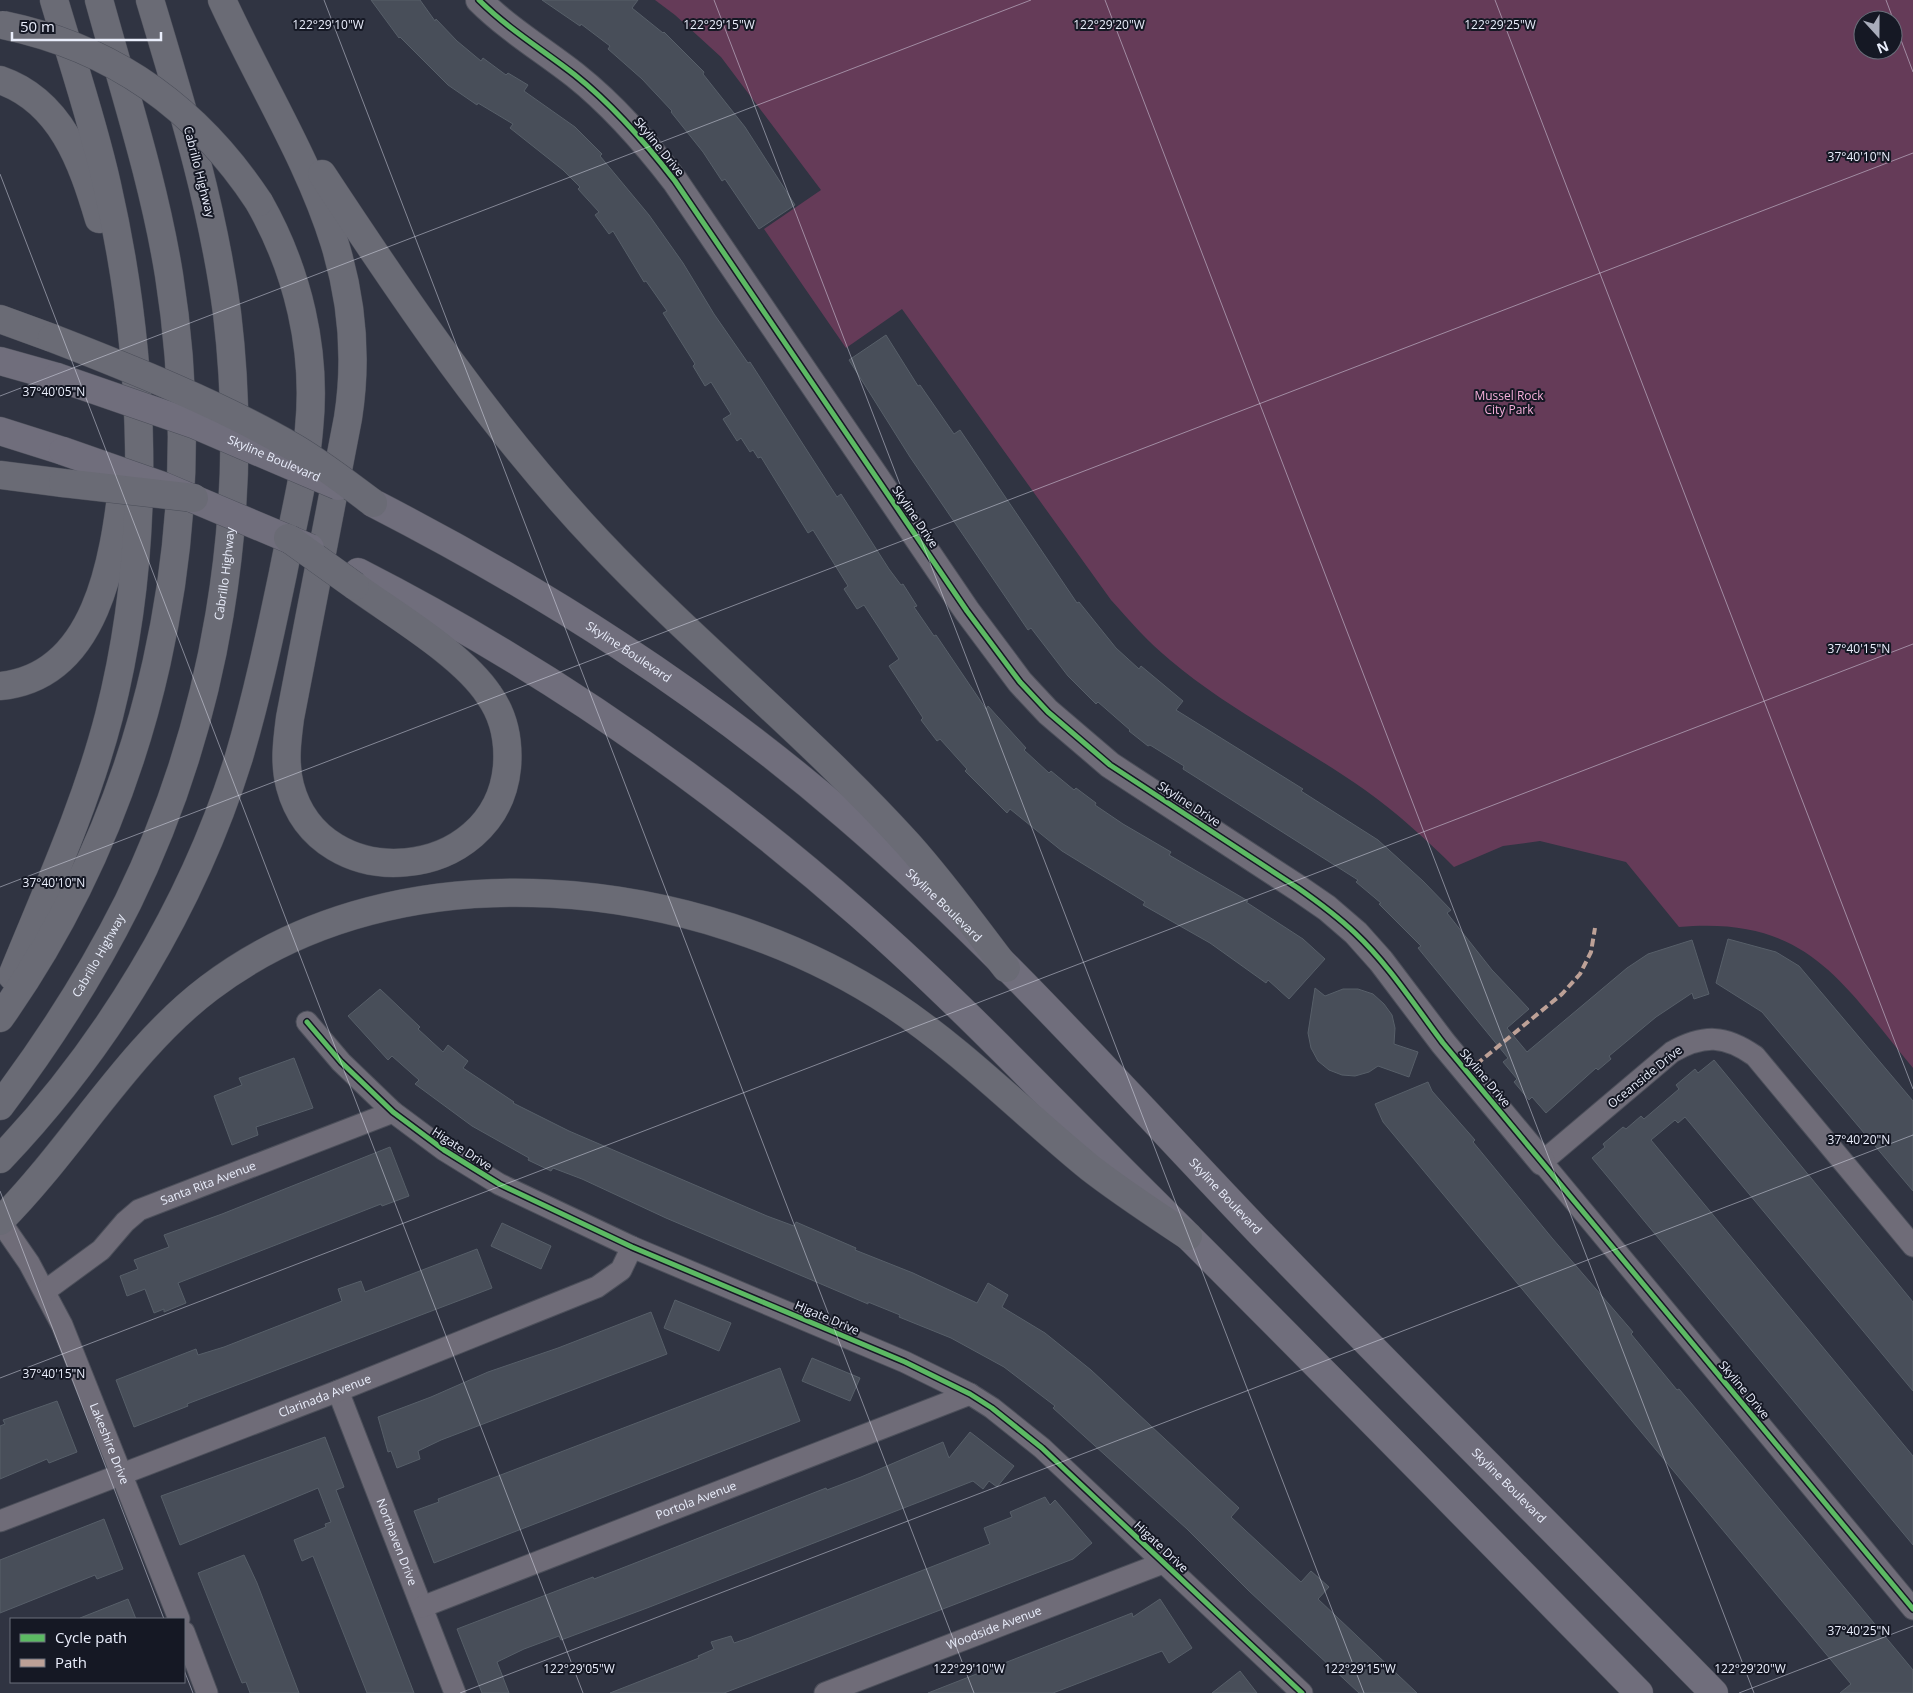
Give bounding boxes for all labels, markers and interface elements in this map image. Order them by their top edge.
scale bar [12,10,161,42]
north arrow [1853,10,1903,60]
text: 50 m [20,16,55,36]
text: 122°29'10"W [292,16,364,33]
text: 122°29'15"W [683,16,755,33]
text: 122°29'20"W [1073,16,1145,33]
text: 122°29'25"W [1464,16,1536,33]
text: N [1874,37,1892,59]
street label: Skyline Drive [630,114,689,180]
street label: Cabrillo Highway [180,124,219,220]
text: 37°40'10"N [1828,148,1890,165]
text: 37°40'05"N [23,383,85,400]
park label: Mussel Rock City Park [1474,387,1544,418]
street label: Skyline Boulevard [225,431,323,486]
street label: Skyline Drive [888,482,943,551]
street label: Cabrillo Highway [210,525,239,621]
street label: Skyline Boulevard [583,617,675,686]
text: 37°40'15"N [1828,640,1890,657]
street label: Skyline Drive [1155,777,1224,830]
street label: Skyline Boulevard [902,865,986,945]
text: 37°40'10"N [23,874,85,891]
street label: Cabrillo Highway [68,910,129,1000]
street label: Oceanside Drive [1604,1041,1686,1112]
street label: Skyline Drive [1456,1045,1515,1111]
street label: Higate Drive [429,1123,496,1175]
text: 37°40'20"N [1828,1131,1890,1148]
street label: Skyline Boulevard [1186,1154,1266,1238]
street label: Santa Rita Avenue [158,1157,259,1209]
street label: Higate Drive [792,1296,862,1339]
street label: Skyline Drive [1715,1357,1774,1423]
text: 37°40'15"N [23,1365,85,1382]
street label: Clarinada Avenue [276,1370,374,1421]
street label: Lakeshire Drive [86,1400,134,1487]
street label: Skyline Boulevard [1468,1444,1550,1527]
street label: Portola Avenue [653,1477,739,1523]
street label: Northaven Drive [372,1496,422,1588]
street label: Higate Drive [1130,1517,1192,1576]
street label: Woodside Avenue [944,1601,1044,1654]
legend [10,1618,185,1683]
text: 37°40'25"N [1828,1622,1890,1639]
text: Cycle path [55,1627,127,1647]
text: Path [55,1652,87,1672]
text: 122°29'05"W [543,1660,615,1677]
text: 122°29'10"W [933,1660,1005,1677]
text: 122°29'15"W [1324,1660,1396,1677]
text: 122°29'20"W [1714,1660,1786,1677]

